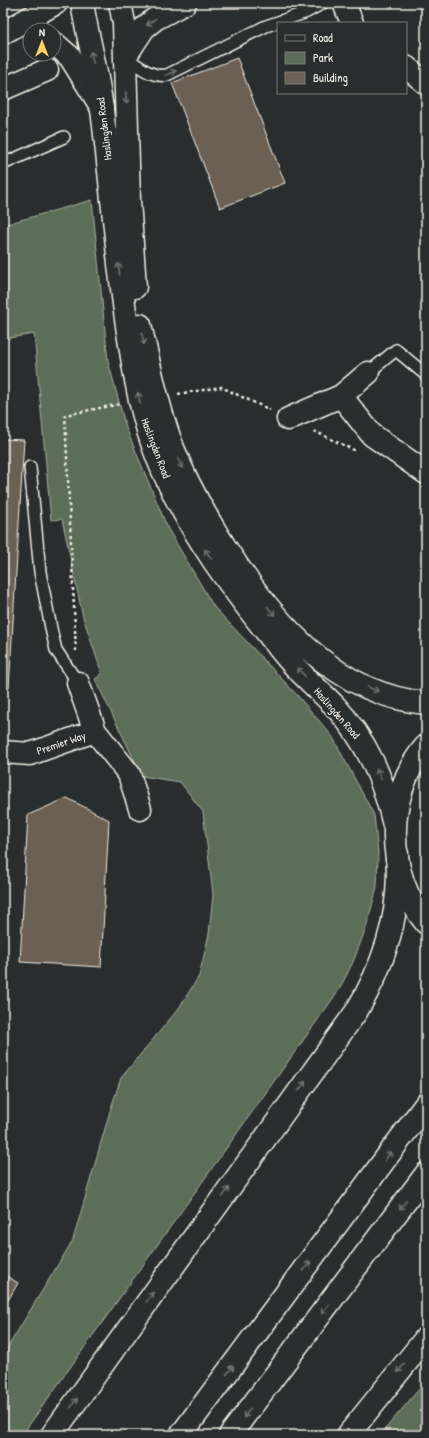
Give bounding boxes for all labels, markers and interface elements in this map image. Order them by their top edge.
one-way arrow [146,18,157,27]
north arrow [22,22,62,62]
legend [277,22,407,94]
text: N [39,25,45,39]
text: Road [313,29,333,46]
text: Park [313,49,333,66]
one-way arrow [88,51,96,64]
one-way arrow [165,69,177,76]
text: Building [313,69,348,86]
one-way arrow [122,91,130,104]
street label: Haslingden Road [93,96,115,161]
one-way arrow [115,263,122,276]
one-way arrow [140,332,148,345]
one-way arrow [134,392,142,405]
street label: Haslingden Road [138,416,174,481]
one-way arrow [177,457,184,469]
one-way arrow [204,548,212,560]
one-way arrow [267,605,276,616]
one-way arrow [296,667,306,677]
street label: Haslingden Road [311,685,363,742]
one-way arrow [366,686,378,694]
street label: Premier Way [35,728,88,758]
one-way arrow [375,769,382,781]
one-way arrow [298,1081,306,1092]
one-way arrow [384,1151,392,1162]
one-way arrow [222,1187,230,1198]
one-way arrow [398,1199,407,1210]
one-way arrow [303,1260,312,1271]
one-way arrow [146,1292,154,1303]
one-way arrow [321,1303,329,1314]
one-way arrow [397,1363,406,1374]
one-way arrow [226,1365,234,1376]
one-way arrow [70,1398,78,1409]
one-way arrow [243,1408,251,1419]

